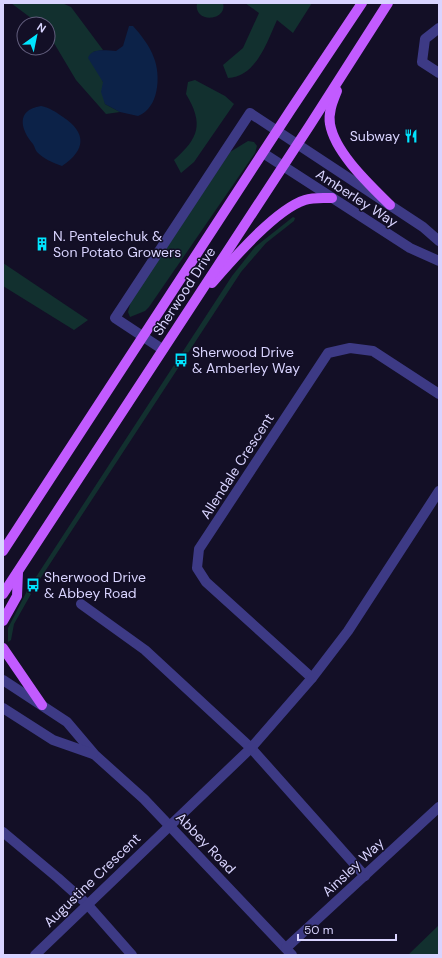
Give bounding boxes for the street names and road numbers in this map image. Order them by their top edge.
street label: Amberley Way [313,165,402,231]
street label: Sherwood Drive [149,243,219,339]
street label: Allendale Crescent [196,410,278,522]
street label: Abbey Road [172,808,240,878]
street label: Augustine Crescent [40,829,144,931]
street label: Ainsley Way [318,834,388,900]

